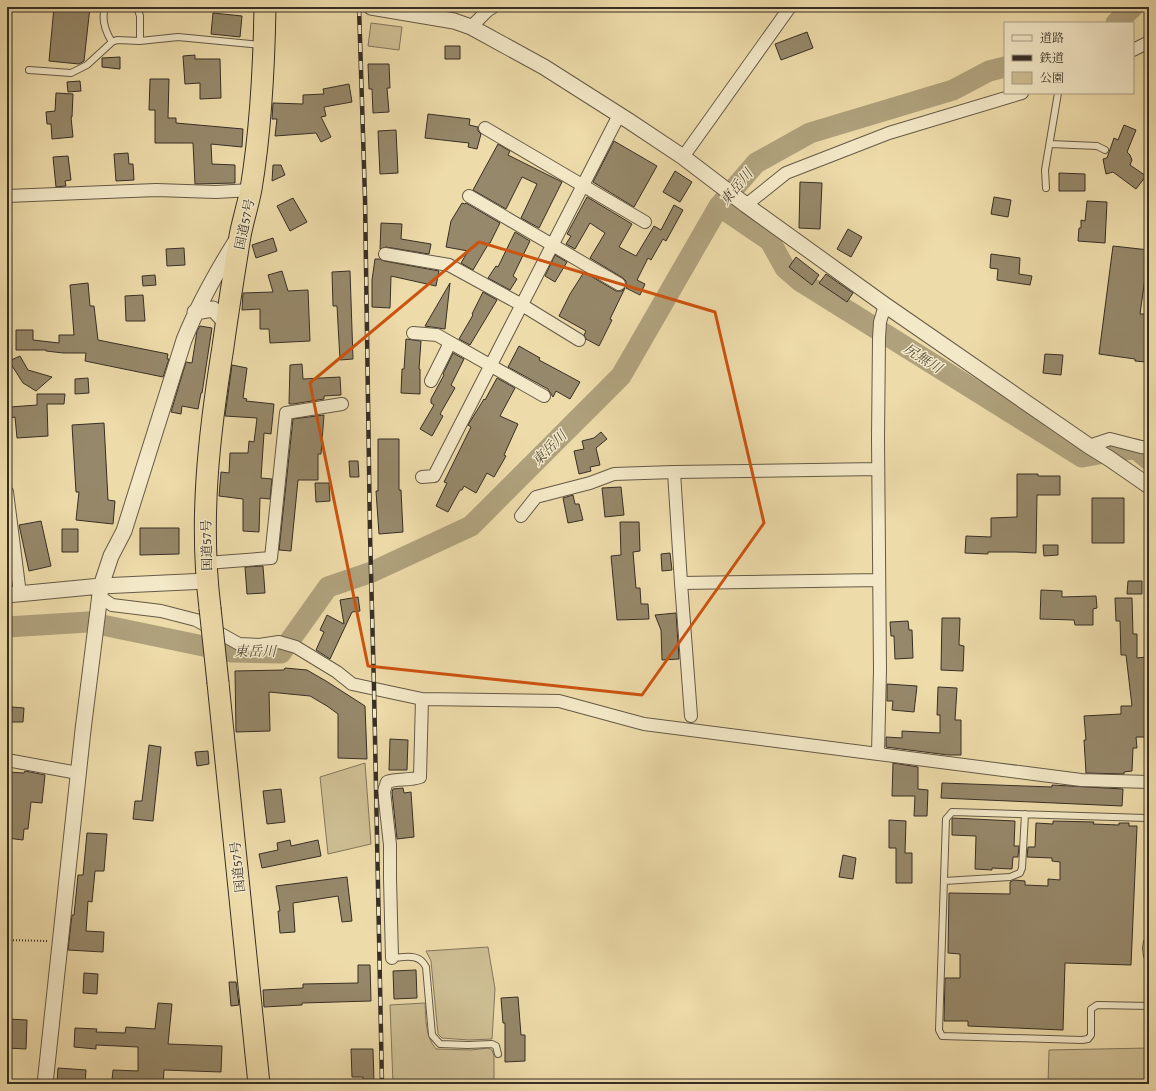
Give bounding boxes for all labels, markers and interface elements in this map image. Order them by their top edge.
legend [1004,22,1134,94]
text: 道路 [1040,29,1064,46]
text: 鉄道 [1039,49,1064,66]
text: 公園 [1040,69,1064,86]
water label: 東岳川 [715,163,758,210]
street label: 国道57号 [230,197,259,251]
water label: 尻無川 [900,338,948,379]
water label: 東岳川 [527,425,572,470]
street label: 国道57号 [197,519,216,571]
water label: 東岳川 [234,641,278,661]
street label: 国道57号 [225,840,250,894]

